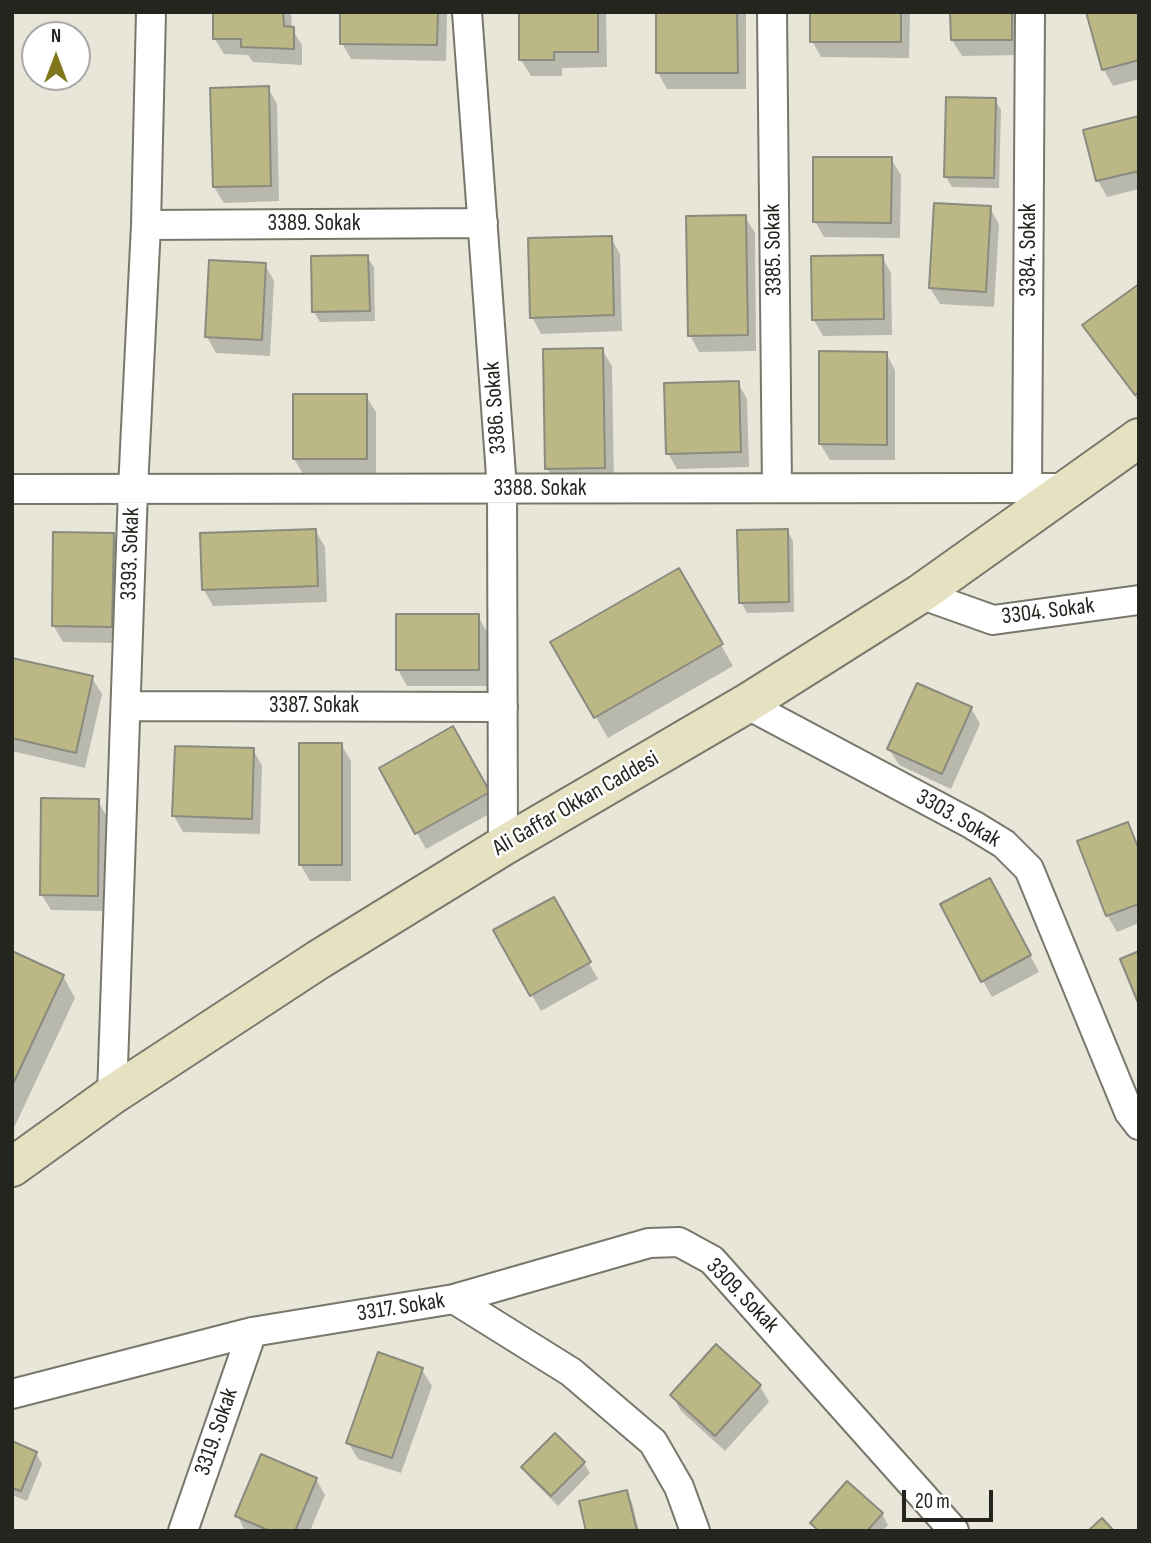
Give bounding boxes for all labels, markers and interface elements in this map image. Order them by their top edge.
north arrow [21,21,91,91]
text: N [51,25,61,48]
street label: 3384. Sokak [1015,203,1043,297]
street label: 3385. Sokak [759,204,789,296]
street label: 3389. Sokak [268,210,360,238]
street label: 3386. Sokak [479,361,513,455]
street label: 3388. Sokak [493,475,587,503]
street label: 3393. Sokak [116,507,146,601]
street label: 3304. Sokak [1000,593,1096,631]
street label: 3387. Sokak [269,692,359,720]
street label: Ali Gaffar Okkan Caddesi [488,745,664,863]
street label: 3303. Sokak [911,784,1005,854]
street label: 3309. Sokak [700,1253,784,1339]
street label: 3317. Sokak [355,1287,447,1329]
street label: 3319. Sokak [189,1385,245,1479]
scale bar [906,1476,997,1520]
text: 20 m [915,1489,950,1514]

